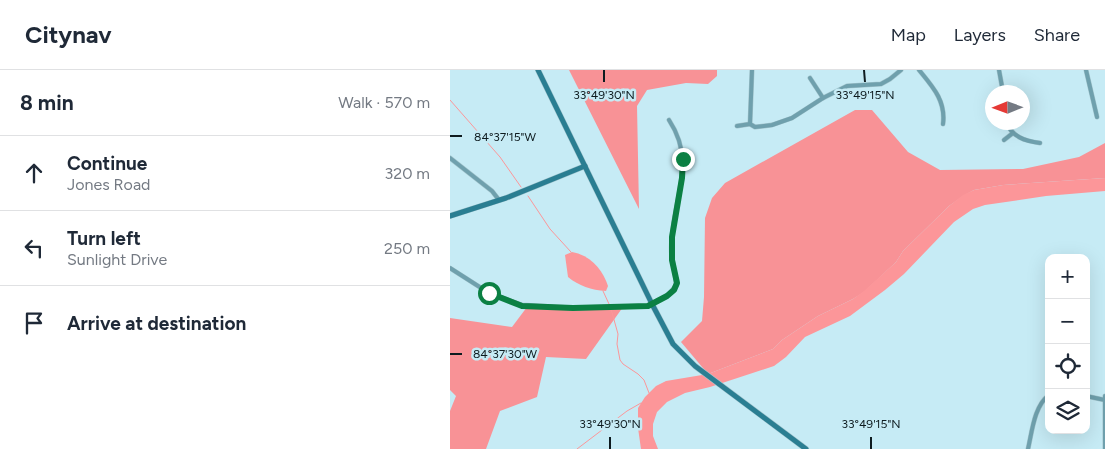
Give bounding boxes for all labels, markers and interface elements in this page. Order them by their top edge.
text: Citynav [25,20,112,49]
text: Map [891,24,926,46]
text: Layers [954,24,1006,46]
text: Share [1034,24,1080,46]
north arrow [985,85,1030,130]
text: 33°49'30"N [573,88,635,102]
text: 33°49'15"N [835,88,895,102]
text: 8 min [20,90,74,115]
text: Walk · 570 m [338,93,430,112]
text: 84°37'15"W [474,130,536,144]
route end [672,148,695,171]
text: Continue [67,152,147,175]
icon: ahead [20,159,48,187]
text: 320 m [385,164,430,183]
text: Jones Road [67,175,150,194]
text: Turn left [67,227,141,250]
icon: left [20,234,48,262]
text: 250 m [384,239,430,258]
text: Sunlight Drive [67,250,167,269]
map controls [1045,254,1090,434]
button: + [1045,254,1090,299]
route start [478,282,501,305]
button: − [1045,299,1090,344]
icon: arrive [20,309,48,337]
text: Arrive at destination [67,312,246,335]
button: locate [1045,344,1090,389]
text: 84°37'30"W [473,347,538,361]
button: layers [1045,389,1090,434]
text: 33°49'30"N [579,417,641,431]
text: 33°49'15"N [841,417,901,431]

